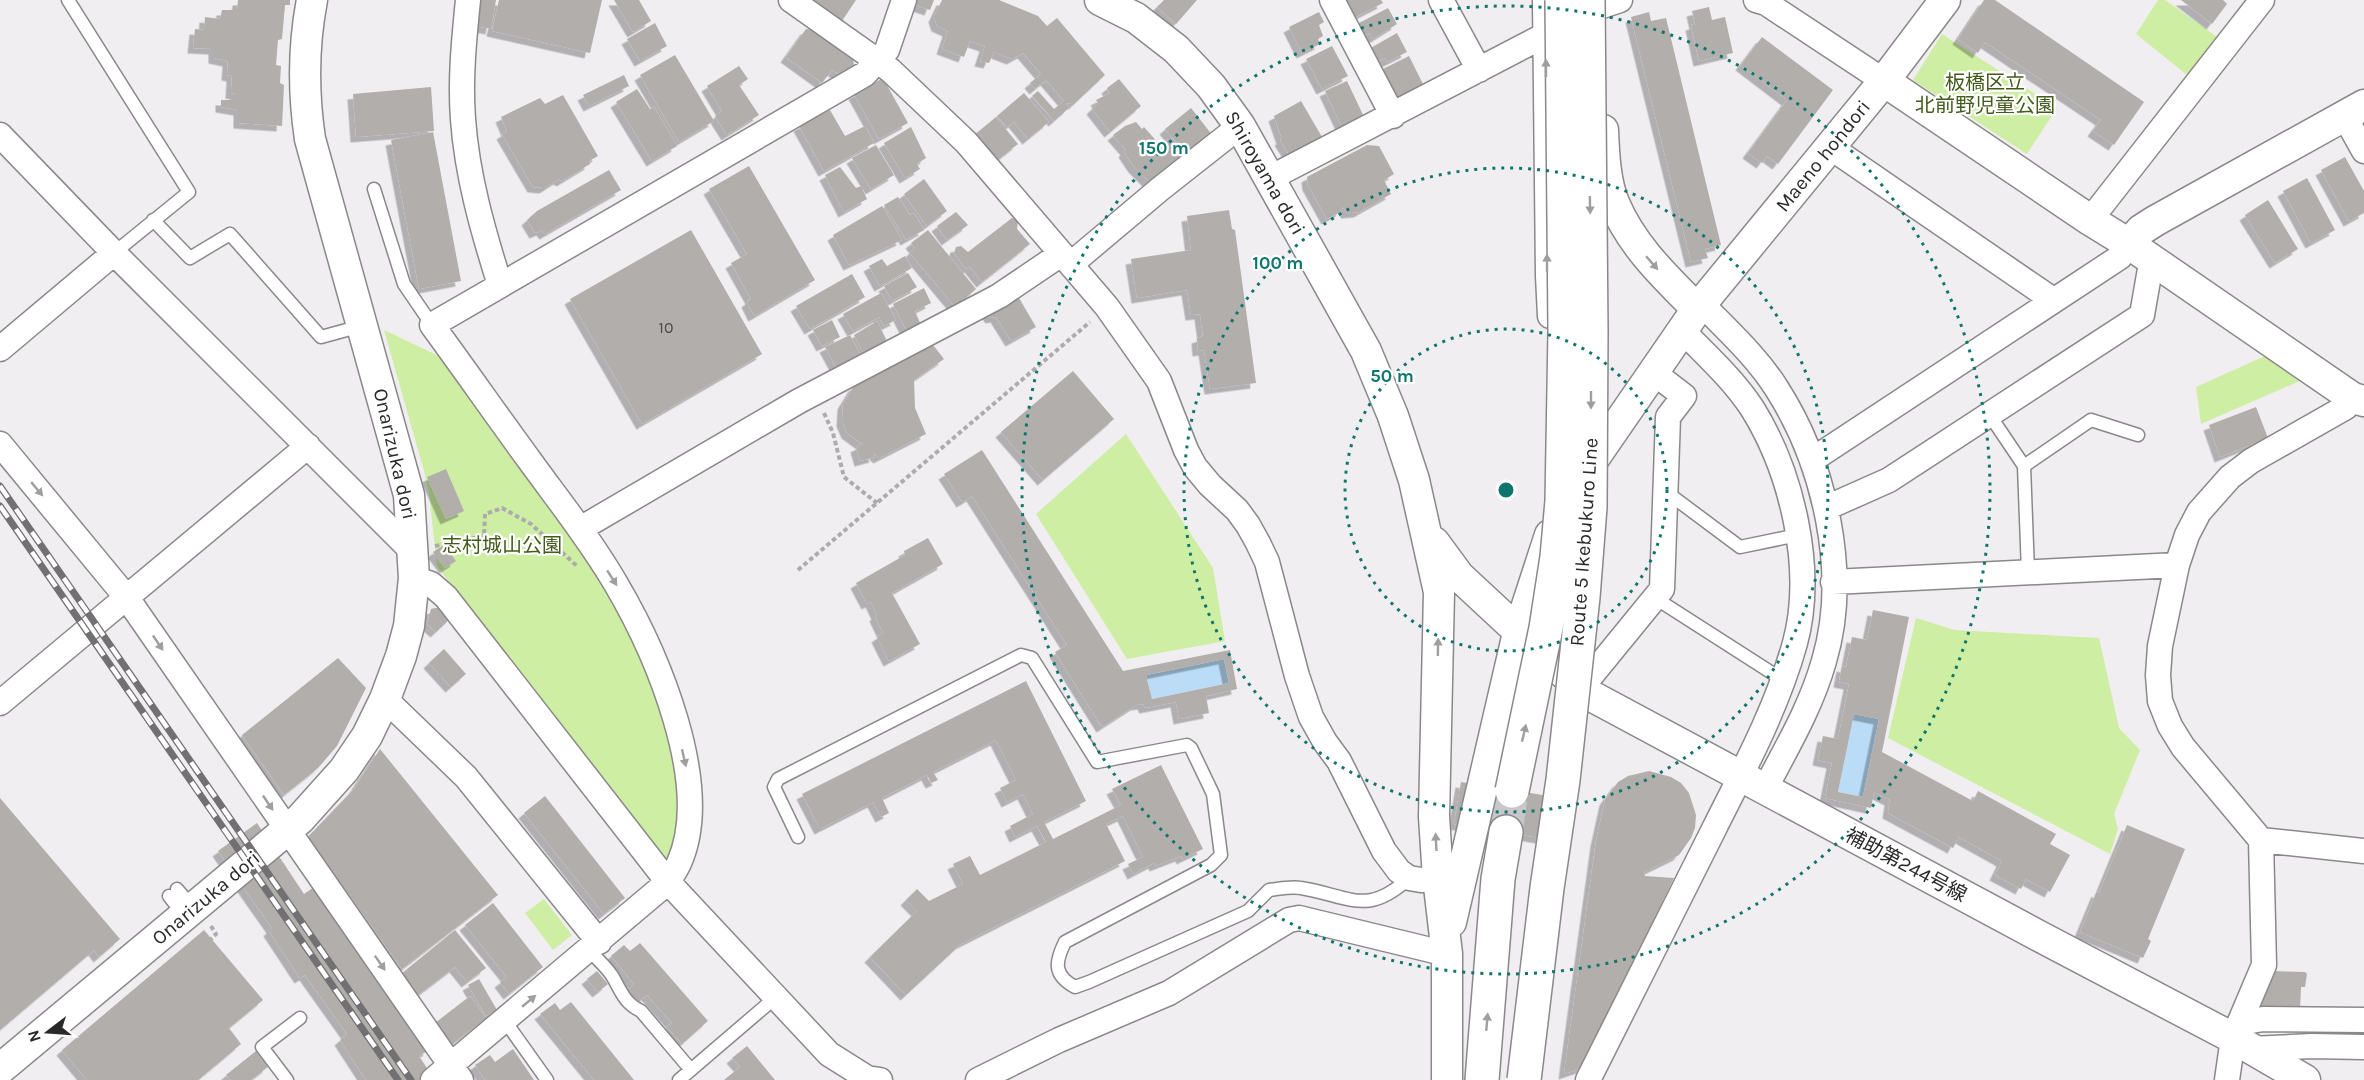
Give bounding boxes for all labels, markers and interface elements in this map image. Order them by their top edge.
one-way arrow [1541,58,1551,77]
park label: 板橋区立 北前野児童公園 [1915,71,2055,117]
street label: Maeno hondori [1771,96,1875,216]
street label: Shiroyama dori [1220,107,1310,239]
text: 150 m [1139,137,1189,159]
one-way arrow [1585,196,1595,215]
text: 100 m [1253,252,1303,274]
one-way arrow [1543,253,1552,272]
one-way arrow [1645,255,1658,270]
house number: 10 [659,318,673,337]
text: 50 m [1370,365,1414,387]
street label: Onarizuka dori [369,386,421,522]
one-way arrow [1586,391,1596,410]
street label: Route 5 Ikebukuro Line [1565,437,1603,647]
centre of rings [1496,480,1516,500]
one-way arrow [31,481,44,497]
park label: 志村城山公園 [442,534,562,557]
one-way arrow [606,570,617,586]
one-way arrow [152,634,164,650]
one-way arrow [1433,638,1443,657]
one-way arrow [1519,724,1529,743]
one-way arrow [680,749,689,768]
one-way arrow [262,795,274,811]
street label: 補助第244号線 [1841,823,1971,907]
one-way arrow [1431,833,1440,852]
street label: Onarizuka dori [147,846,265,950]
one-way arrow [374,955,385,971]
one-way arrow [521,995,537,1008]
north arrow [18,1002,78,1062]
one-way arrow [1482,1012,1491,1031]
text: N [23,1028,45,1045]

